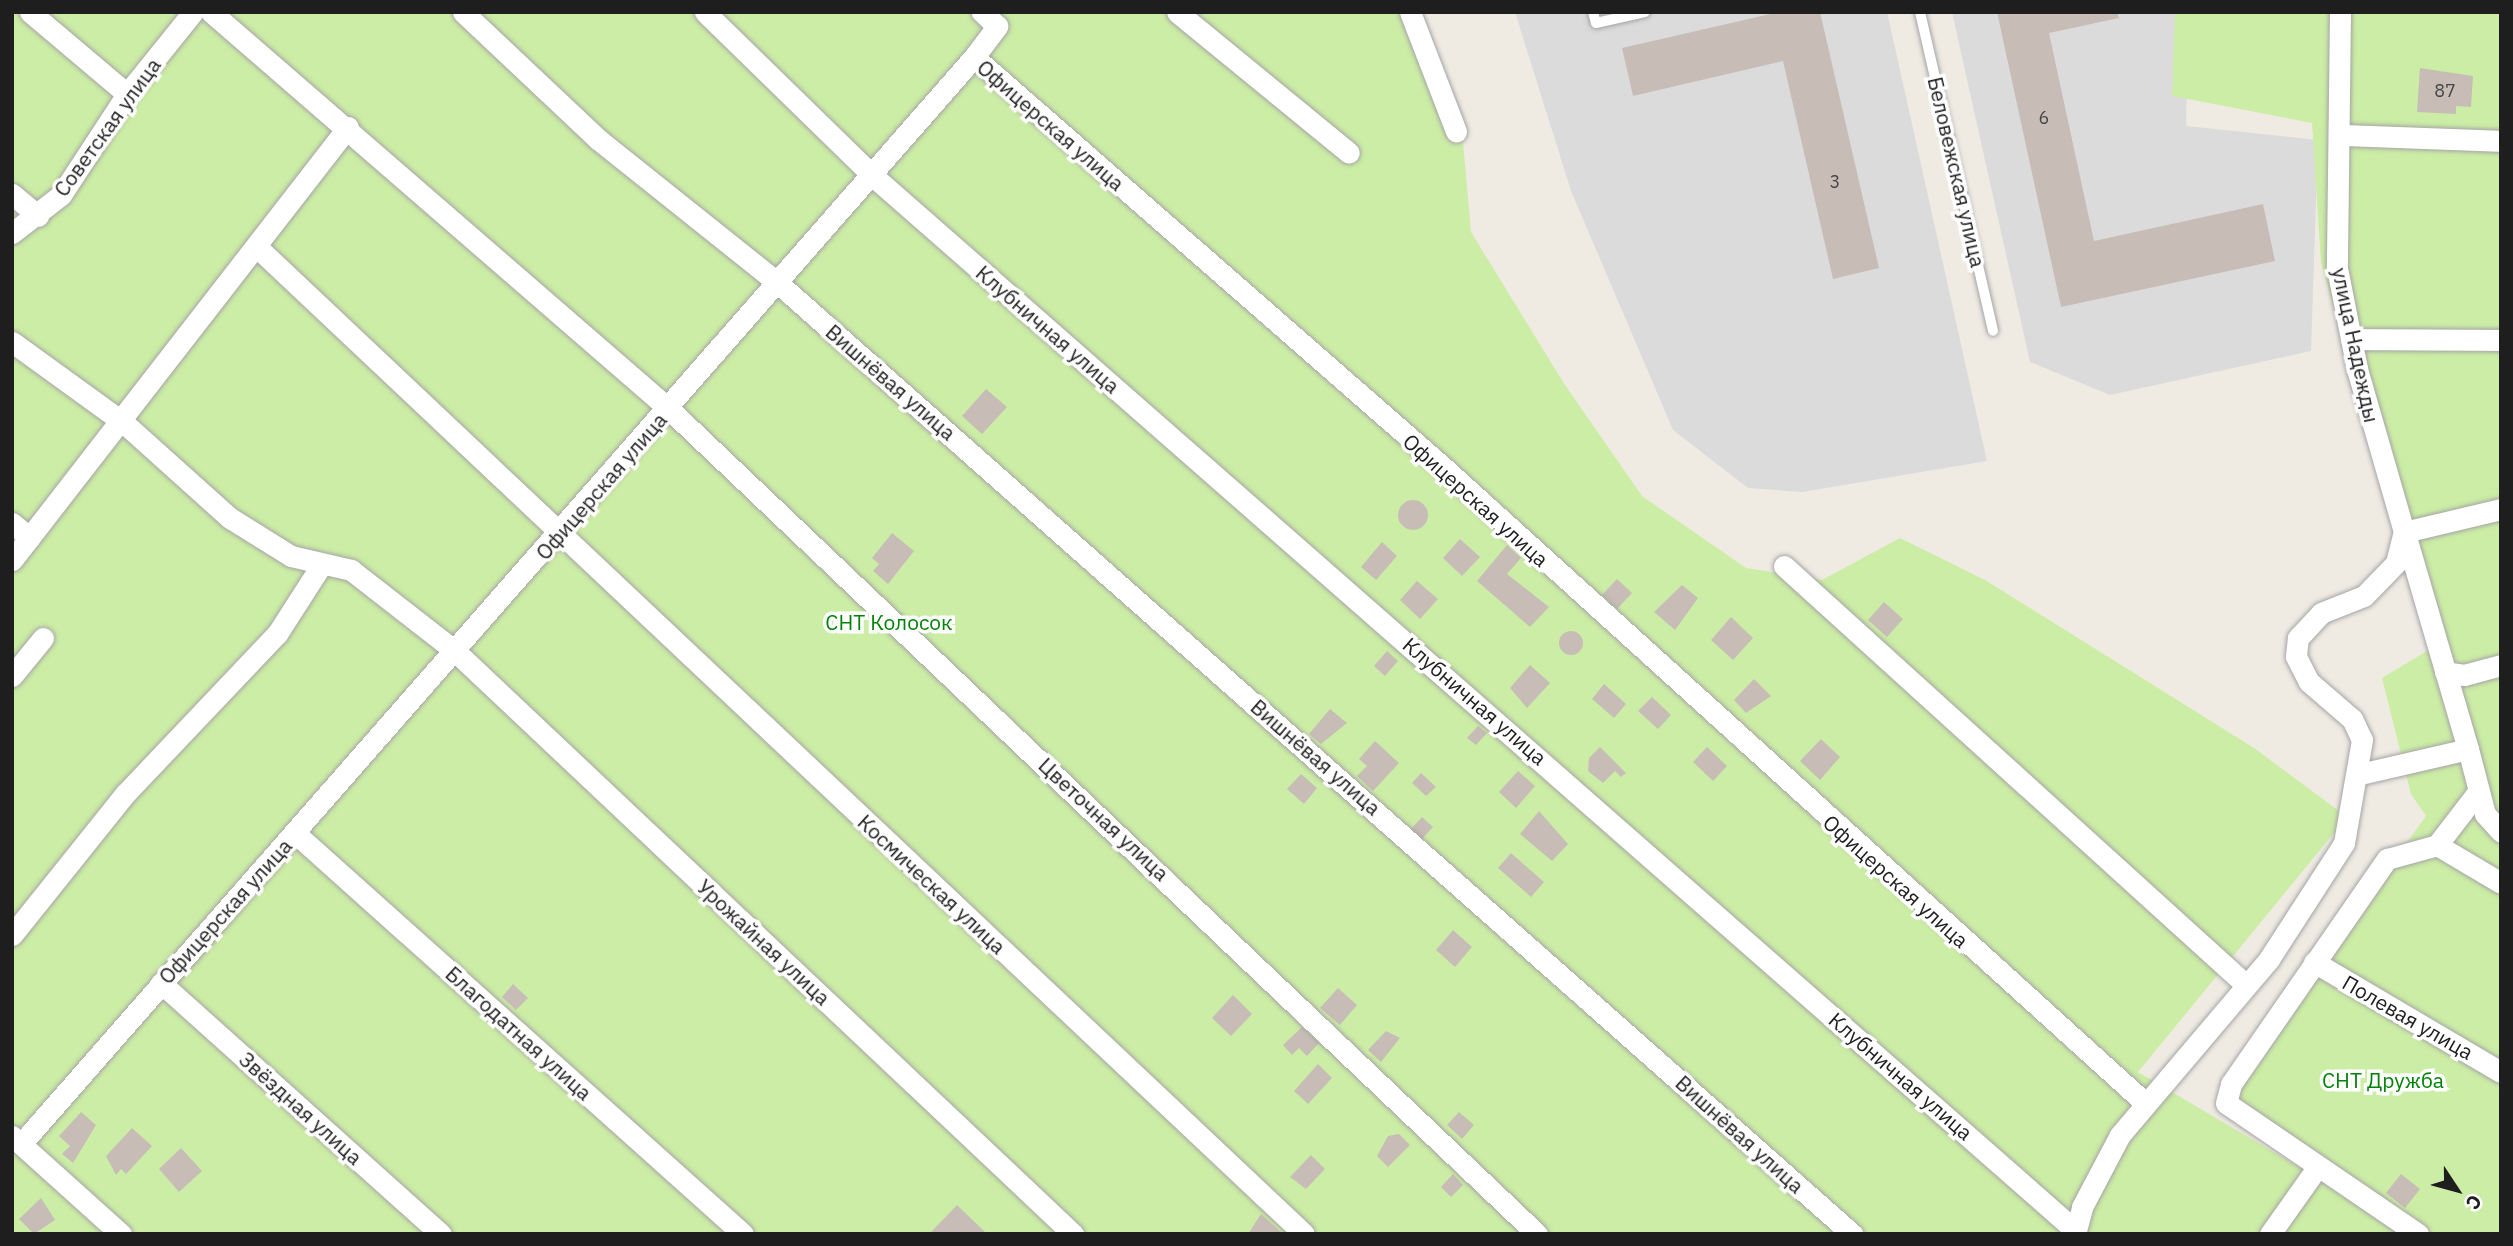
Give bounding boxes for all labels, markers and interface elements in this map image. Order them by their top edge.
street label: Советская улица [48,53,166,201]
street label: Офицерская улица [972,54,1130,196]
street label: Беловежская улица [1923,74,1991,270]
house number: 87 [2434,80,2456,102]
house number: 6 [2039,107,2049,129]
house number: 3 [1830,171,1840,193]
street label: Клубничная улица [971,260,1125,398]
street label: улица Надежды [2327,265,2385,425]
street label: Вишнёвая улица [821,319,961,445]
street label: Офицерская улица [530,407,672,565]
street label: Офицерская улица [1398,428,1554,572]
park label: СНТ Колосок [825,609,953,635]
street label: Клубничная улица [1398,632,1552,770]
street label: Вишнёвая улица [1246,694,1386,820]
street label: Цветочная улица [1034,752,1174,886]
street label: Космическая улица [853,809,1011,959]
street label: Офицерская улица [1818,809,1974,953]
street label: Офицерская улица [153,833,297,989]
street label: Урожайная улица [692,874,836,1010]
street label: Благодатная улица [441,961,597,1105]
street label: Полевая улица [2338,969,2478,1065]
street label: Клубничная улица [1824,1007,1978,1145]
street label: Звёздная улица [234,1046,368,1170]
park label: СНТ Дружба [2322,1067,2444,1093]
street label: Вишнёвая улица [1671,1070,1809,1198]
north arrow [2422,1155,2492,1225]
text: С [2461,1190,2487,1214]

